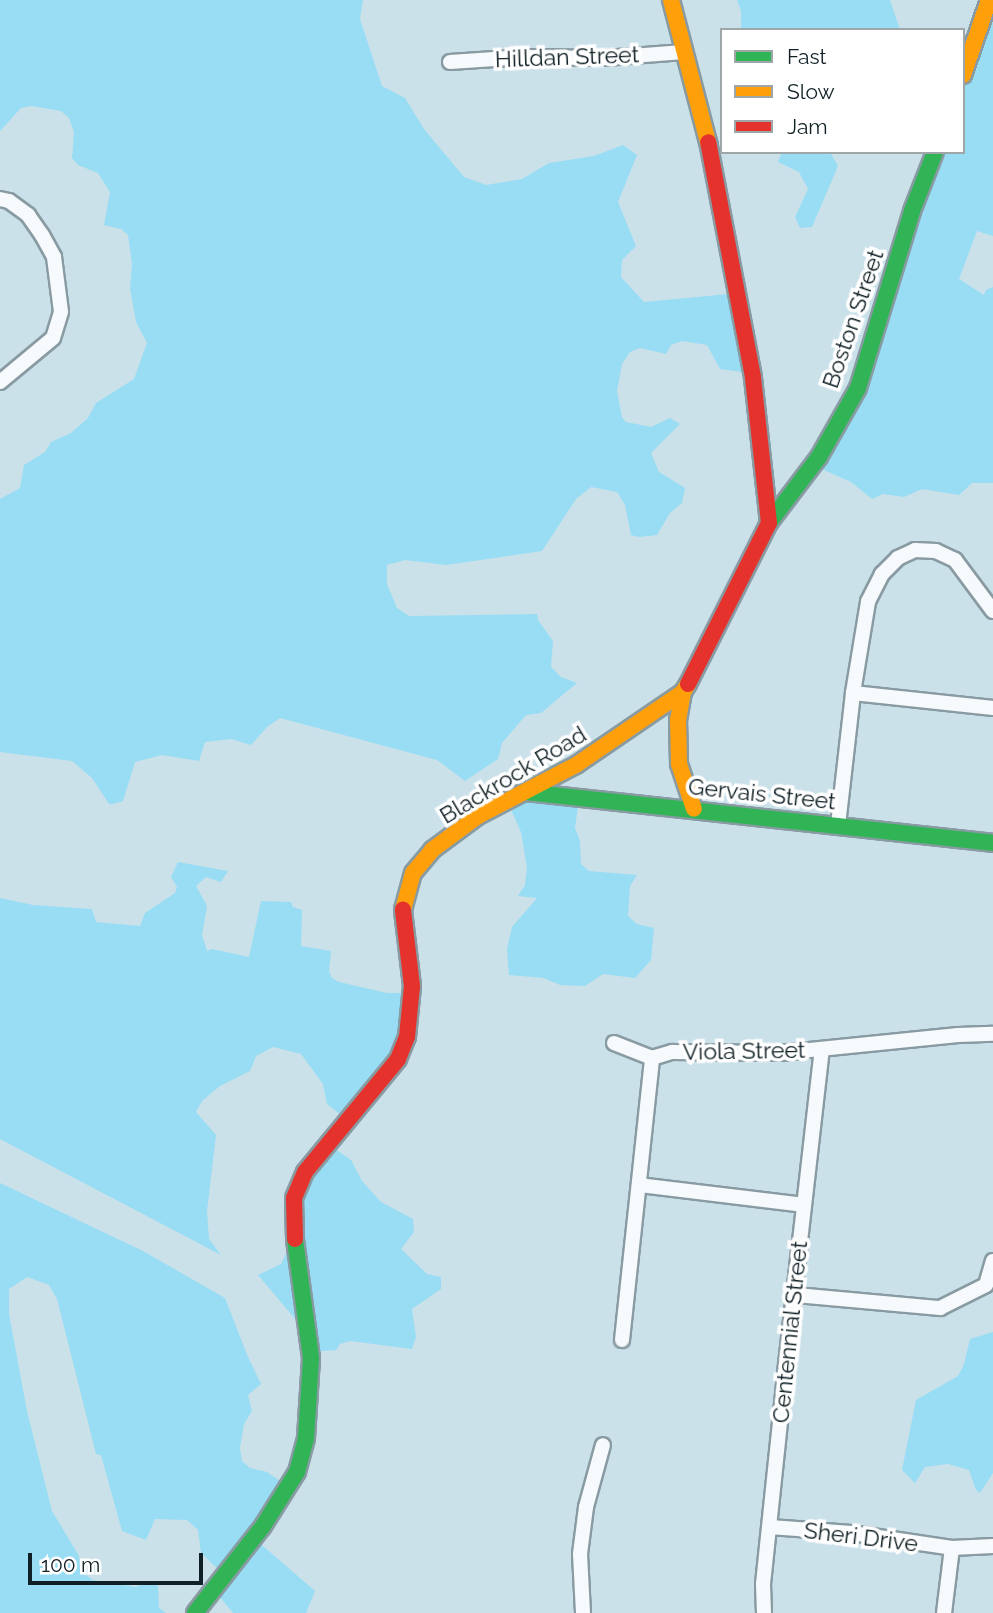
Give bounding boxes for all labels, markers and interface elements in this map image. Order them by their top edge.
legend [720,28,965,154]
street label: Hilldan Street [494,41,640,73]
text: Fast [787,44,827,69]
text: Slow [787,79,835,104]
text: Jam [787,114,828,139]
street label: Boston Street [816,246,890,392]
street label: Blackrock Road [435,720,591,830]
street label: Gervais Street [687,773,837,815]
street label: Viola Street [682,1036,806,1066]
street label: Centennial Street [767,1239,813,1425]
street label: Sheri Drive [802,1516,920,1558]
scale bar [32,1540,206,1584]
text: 100 m [41,1552,100,1577]

